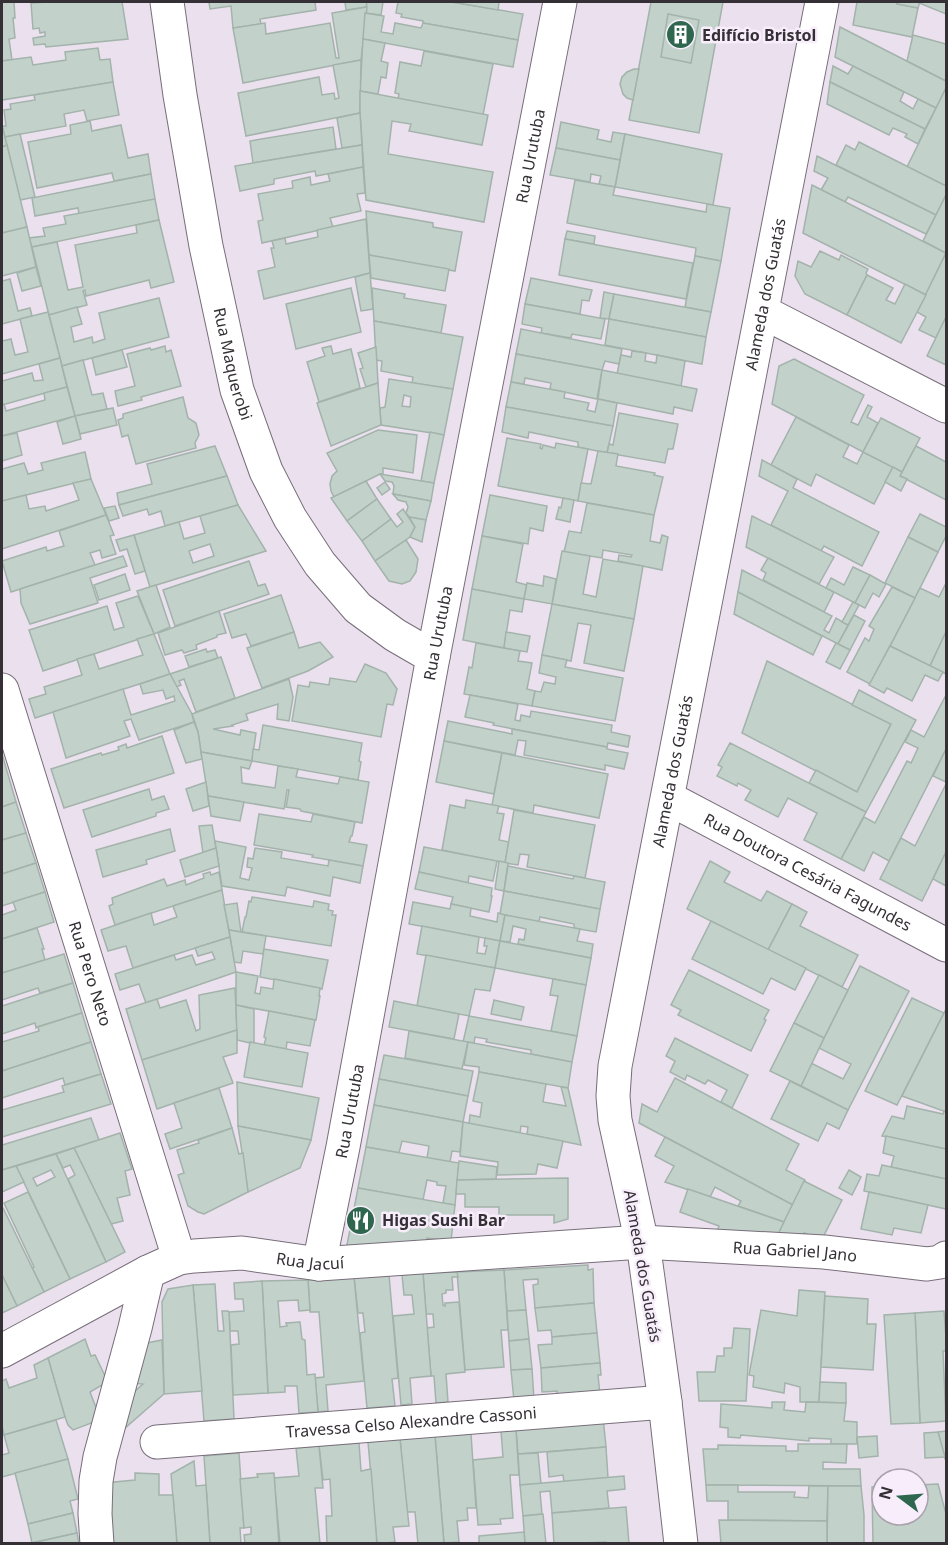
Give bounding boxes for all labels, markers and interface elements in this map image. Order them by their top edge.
building icon: Edifício Bristol [665,19,697,51]
place label: Edifício Bristol [702,24,816,46]
street label: Rua Urutuba [510,107,550,205]
street label: Alameda dos Guatás [740,216,791,372]
street label: Rua Maquerobi [209,306,258,423]
street label: Rua Urutuba [418,584,458,682]
street label: Alameda dos Guatás [647,693,698,849]
street label: Rua Doutora Cesária Fagundes [700,808,916,936]
street label: Rua Pero Neto [64,918,117,1029]
street label: Rua Urutuba [330,1062,369,1160]
street label: Alameda dos Guatás [619,1188,667,1344]
restaurant icon: Higas Sushi Bar [345,1204,377,1236]
place label: Higas Sushi Bar [382,1209,505,1231]
street label: Rua Gabriel Jano [732,1236,858,1267]
street label: Rua Jacuí [275,1247,346,1275]
street label: Travessa Celso Alexandre Cassoni [285,1401,538,1443]
north arrow [870,1467,930,1527]
text: N [873,1484,898,1502]

